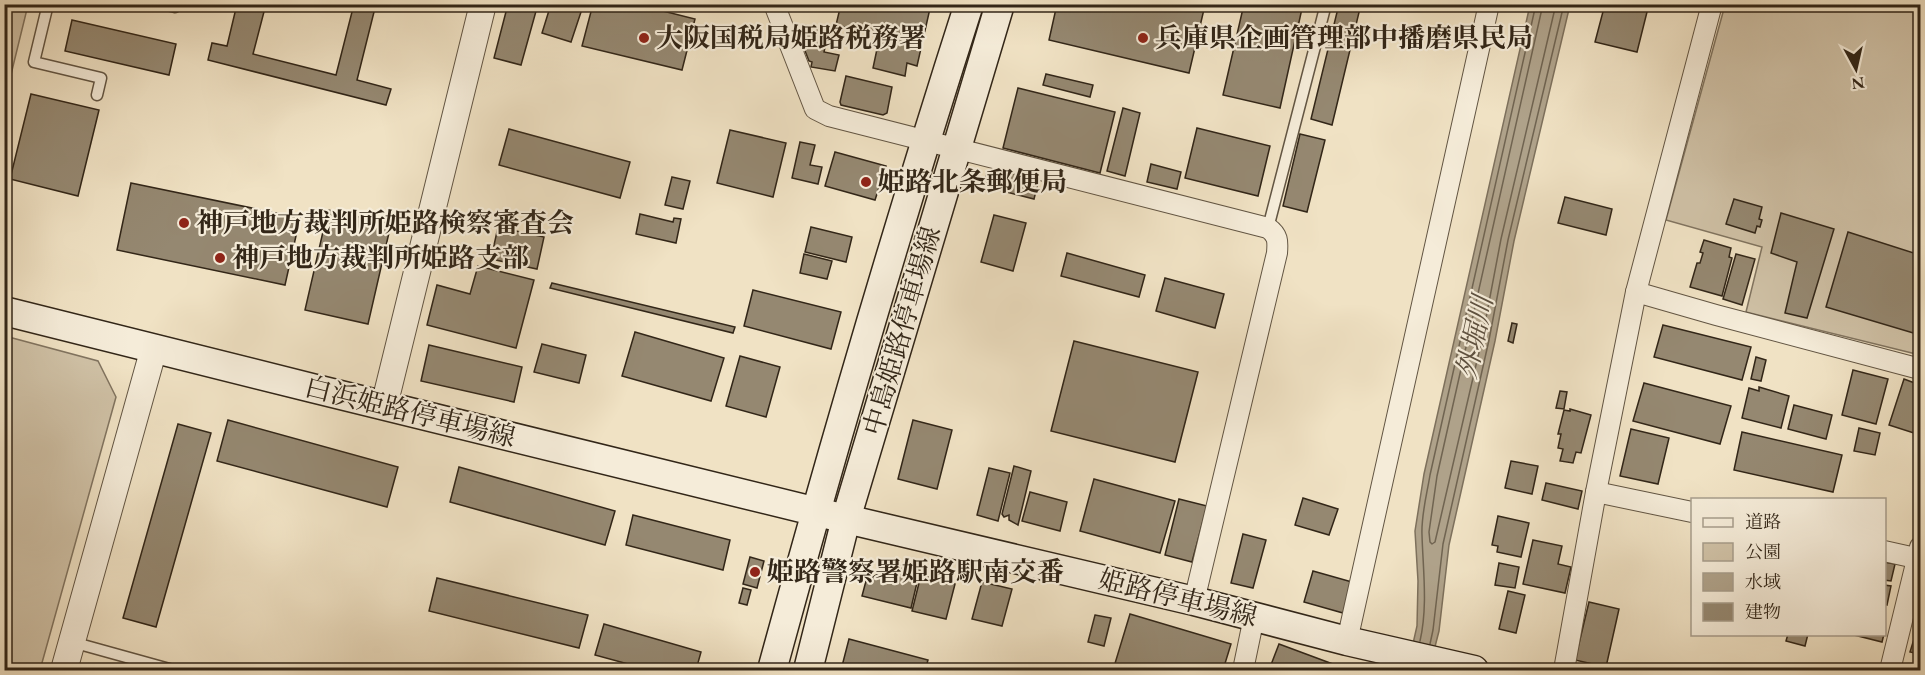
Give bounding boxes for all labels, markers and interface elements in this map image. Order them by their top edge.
place label: 大阪国税局姫路税務署 [656,20,926,55]
place label: 兵庫県企画管理部中播磨県民局 [1155,20,1533,55]
marker: 大阪国税局姫路税務署 [637,31,651,45]
marker: 兵庫県企画管理部中播磨県民局 [1136,31,1150,45]
north arrow [1826,39,1886,99]
text: N [1850,72,1866,95]
place label: 姫路北条郵便局 [878,164,1067,199]
marker: 姫路北条郵便局 [859,175,873,189]
place label: 神戸地方裁判所姫路検察審査会 [196,205,574,240]
marker: 神戸地方裁判所姫路検察審査会 [177,216,191,230]
street label: 中島姫路停車場線 [855,222,948,440]
place label: 神戸地方裁判所姫路支部 [232,240,529,275]
marker: 神戸地方裁判所姫路支部 [213,251,227,265]
water label: 外堀川 [1448,289,1501,382]
street label: 白浜姫路停車場線 [301,368,519,455]
legend [1691,498,1886,636]
text: 道路 [1745,510,1781,533]
text: 公園 [1745,540,1781,563]
place label: 姫路警察署姫路駅南交番 [767,554,1064,589]
street label: 姫路停車場線 [1095,561,1261,634]
marker: 姫路警察署姫路駅南交番 [748,565,762,579]
text: 水域 [1745,570,1781,593]
text: 建物 [1745,600,1781,623]

